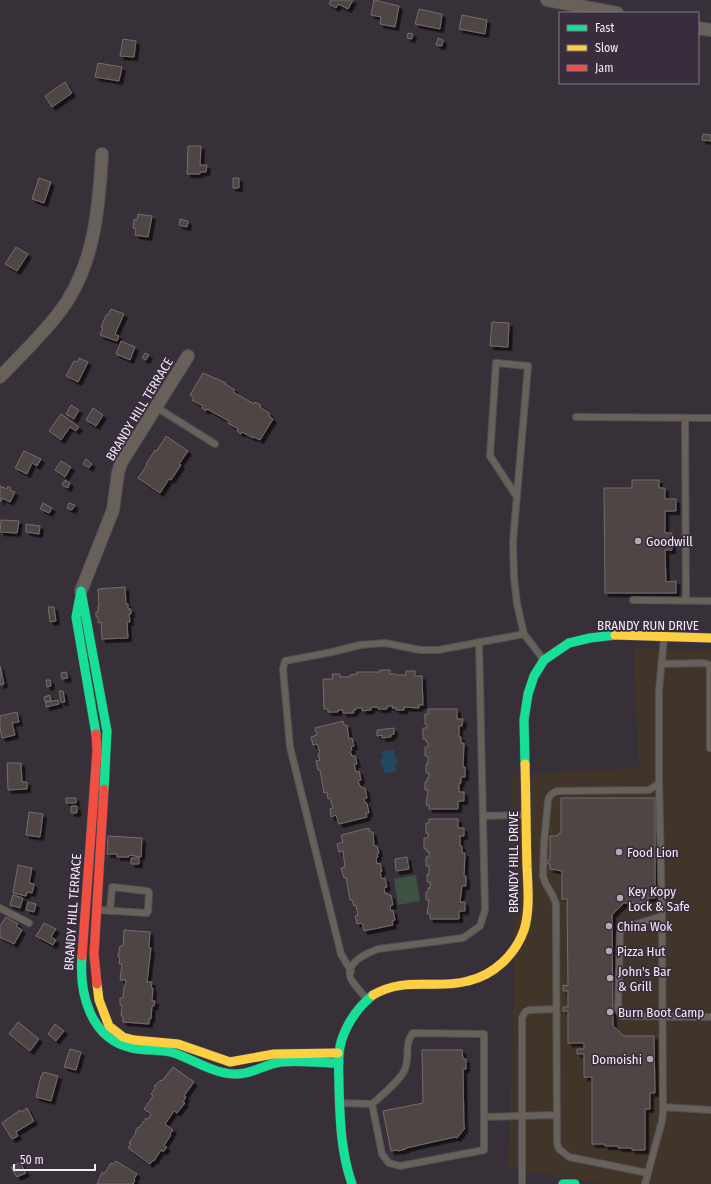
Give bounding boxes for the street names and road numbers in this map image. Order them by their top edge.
street label: BRANDY HILL TERRACE [103,355,176,463]
street label: BRANDY RUN DRIVE [597,618,699,633]
street label: BRANDY HILL DRIVE [506,811,521,913]
street label: BRANDY HILL TERRACE [61,853,84,971]

